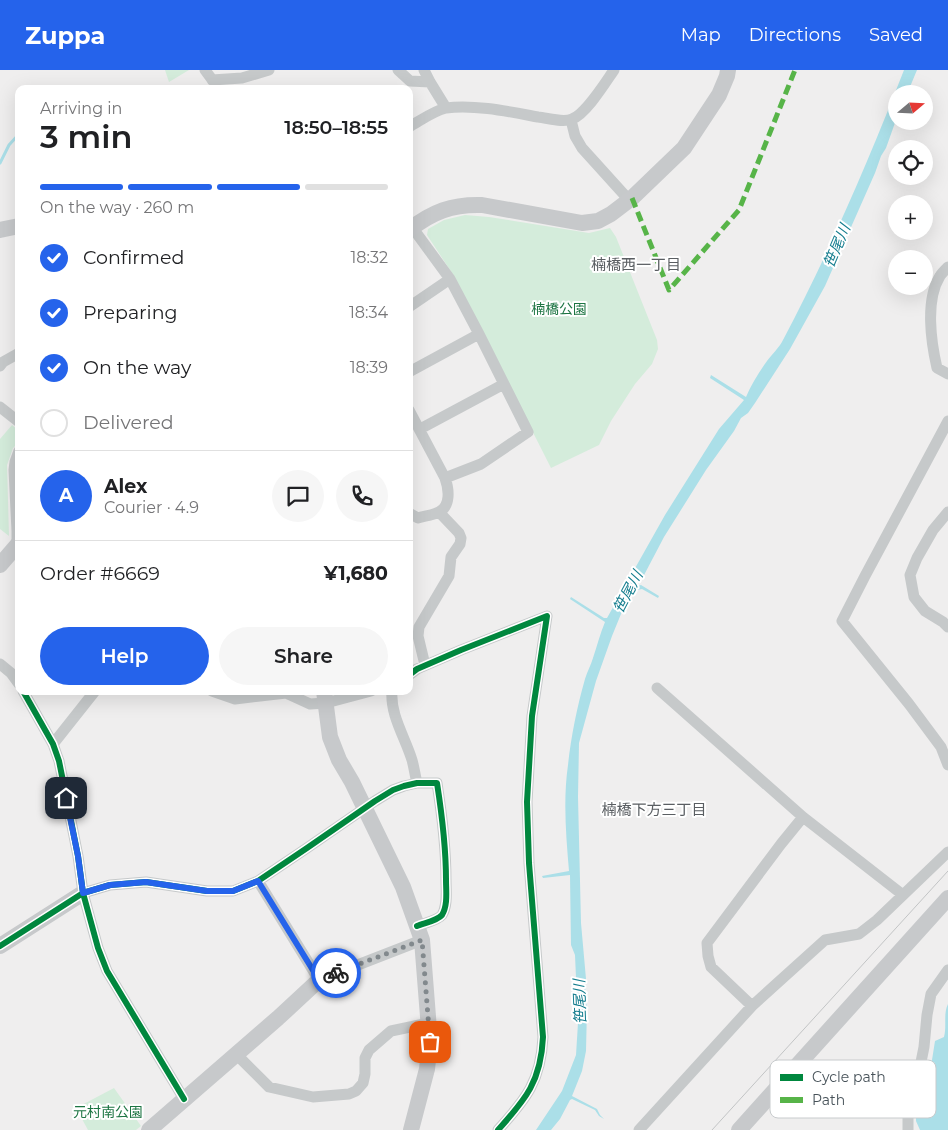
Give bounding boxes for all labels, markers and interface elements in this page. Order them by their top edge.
text: Zuppa [25,21,105,50]
text: Map [681,24,721,46]
text: Directions [749,24,841,46]
text: Saved [869,24,923,46]
north arrow [888,85,932,130]
map controls [888,85,933,295]
text: Arriving in [40,99,122,118]
text: 18:50–18:55 [284,116,388,139]
text: 3 min [40,117,132,156]
button: locate [888,140,933,185]
button: + [888,195,933,240]
text: On the way · 260 m [40,198,194,217]
water label: 笹尾川 [819,220,855,270]
icon: check [40,244,68,272]
text: Confirmed [83,246,184,269]
text: 18:32 [351,248,388,267]
button: − [888,250,933,295]
district label: 楠橋西一丁目 [591,255,681,274]
icon: check [40,299,68,327]
park label: 楠橋公園 [531,300,587,318]
text: Preparing [83,301,178,324]
text: 18:34 [349,303,388,322]
icon: check [40,354,68,382]
text: On the way [83,356,191,379]
text: 18:39 [350,358,388,377]
text: Delivered [83,411,174,434]
button: chat [272,470,324,522]
button: phone [336,470,388,522]
text: Alex [104,475,147,498]
text: A [59,484,73,507]
text: Courier · 4.9 [104,498,199,517]
text: Order #6669 [40,562,160,585]
text: ¥1,680 [324,562,388,585]
water label: 笹尾川 [609,566,647,616]
button: Help [40,627,209,685]
button: Share [219,627,388,685]
pin [45,777,87,819]
icon: home [52,784,80,812]
district label: 楠橋下方三丁目 [601,800,707,819]
courier [311,948,361,998]
icon: bike [322,959,350,987]
water label: 笹尾川 [569,977,590,1025]
pin [409,1021,451,1063]
icon: bag [416,1028,444,1056]
legend [770,1060,936,1118]
text: Cycle path [812,1068,886,1086]
text: Path [812,1091,845,1109]
park label: 元村南公園 [73,1103,143,1121]

